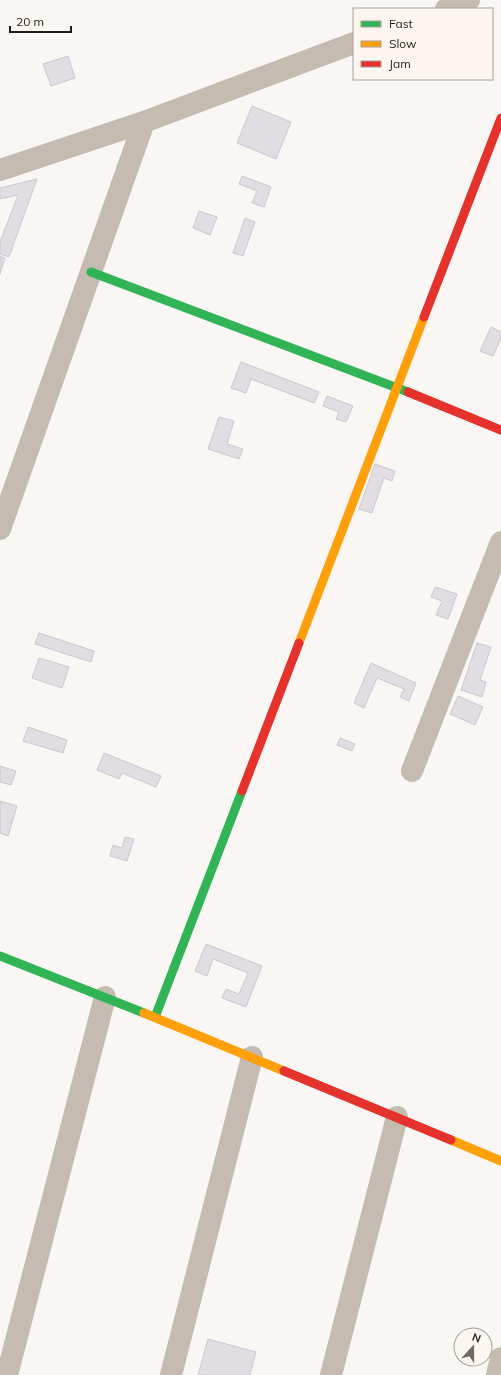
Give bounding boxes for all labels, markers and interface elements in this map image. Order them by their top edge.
scale bar [10,8,71,34]
legend [353,8,493,80]
text: 20 m [16,14,44,29]
text: Fast [389,16,413,31]
text: Slow [389,36,417,51]
text: Jam [389,56,411,71]
north arrow [453,1327,493,1367]
text: N [470,1330,483,1346]

